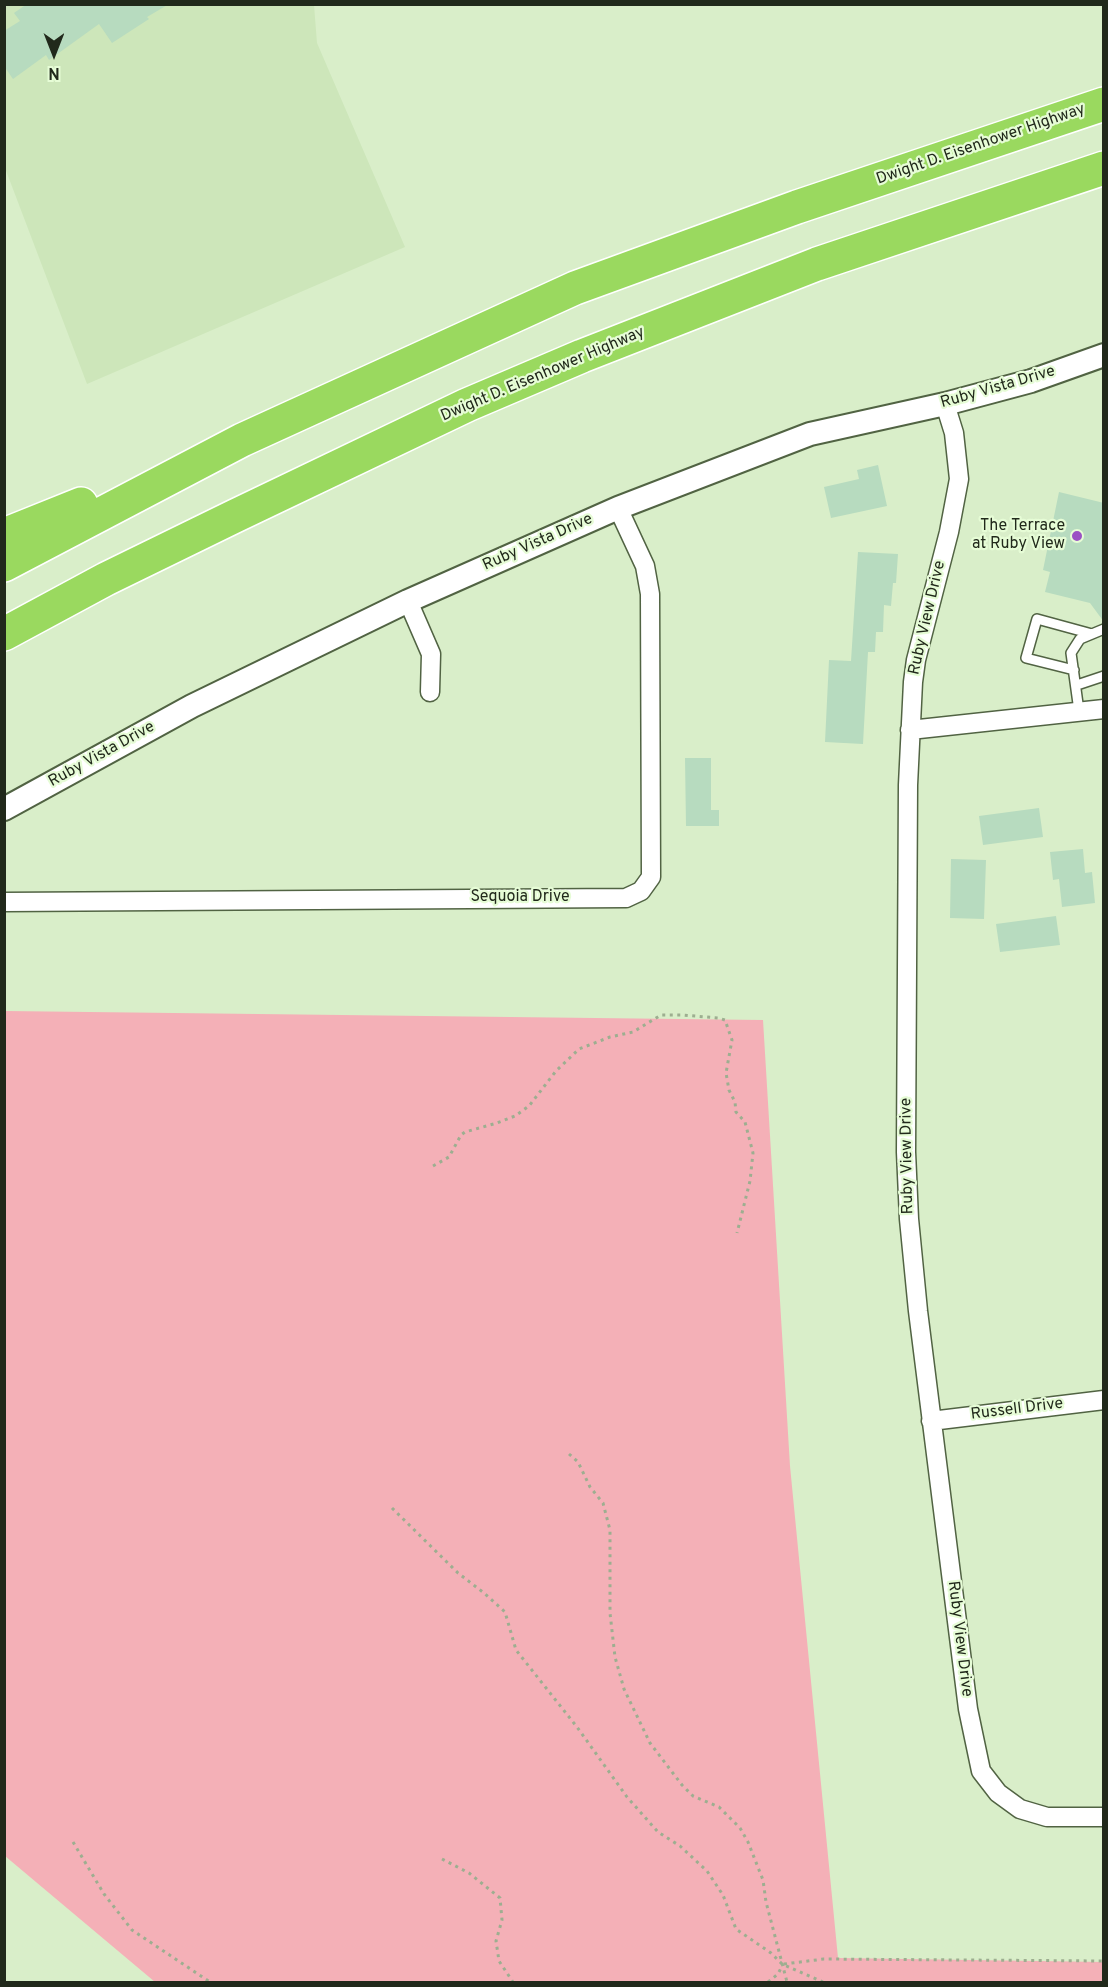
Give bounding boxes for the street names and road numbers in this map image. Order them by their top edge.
street label: Dwight D. Eisenhower Highway [874,100,1088,190]
street label: Dwight D. Eisenhower Highway [438,323,648,427]
street label: Ruby Vista Drive [938,362,1058,414]
street label: Ruby Vista Drive [480,510,596,576]
street label: Ruby View Drive [906,559,950,677]
street label: Ruby Vista Drive [46,718,158,792]
street label: Sequoia Drive [470,888,570,908]
street label: Ruby View Drive [897,1098,919,1214]
street label: Russell Drive [970,1395,1064,1425]
street label: Ruby View Drive [942,1580,976,1698]

